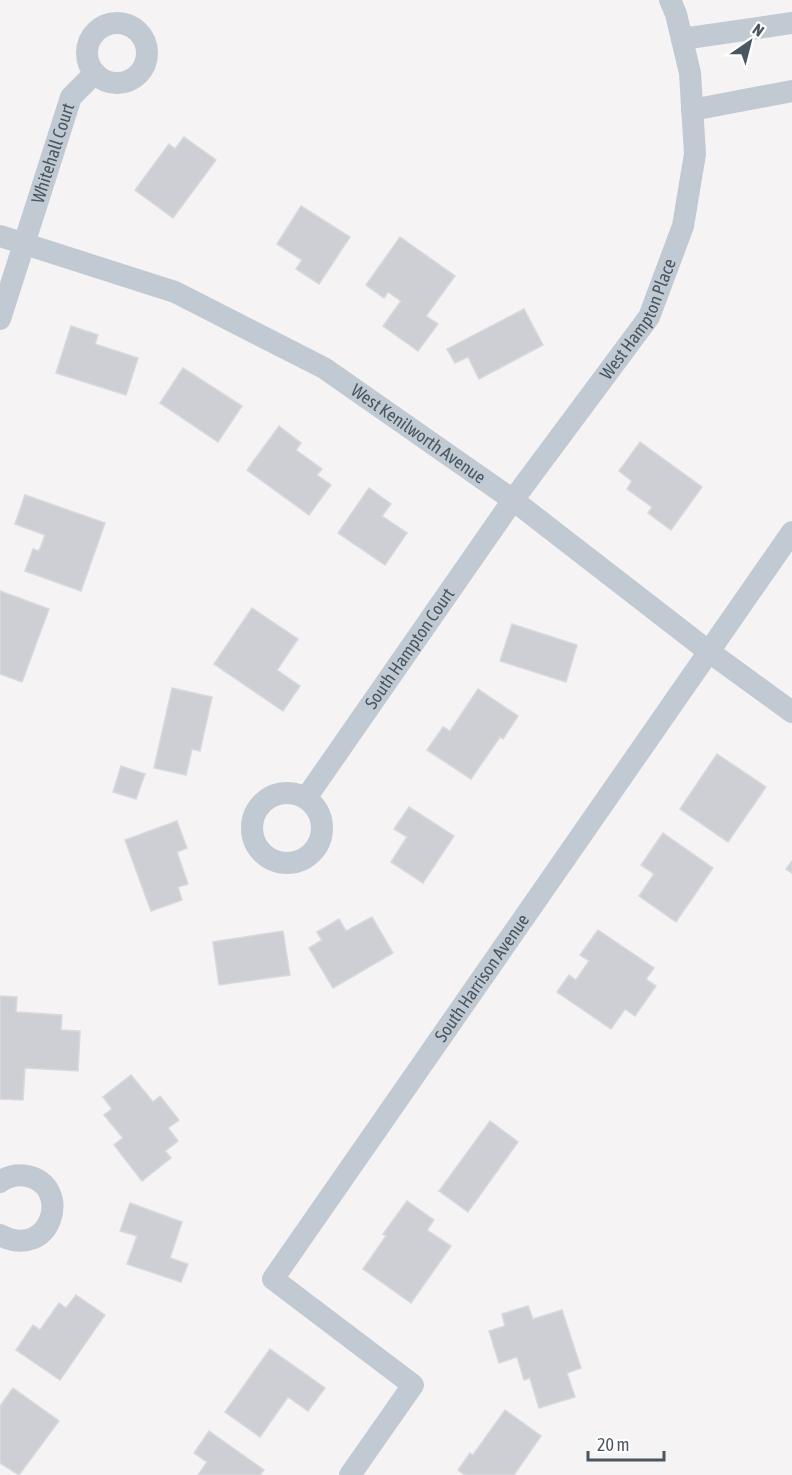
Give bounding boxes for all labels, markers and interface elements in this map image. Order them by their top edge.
north arrow [720,12,780,72]
text: N [750,20,768,40]
street label: Whitehall Court [27,100,78,206]
street label: West Hampton Place [595,256,680,383]
street label: West Kenilworth Avenue [347,379,490,488]
street label: South Hampton Court [360,584,458,712]
street label: South Harrison Avenue [430,910,533,1046]
scale bar [588,1424,664,1462]
text: 20 m [597,1434,629,1455]

